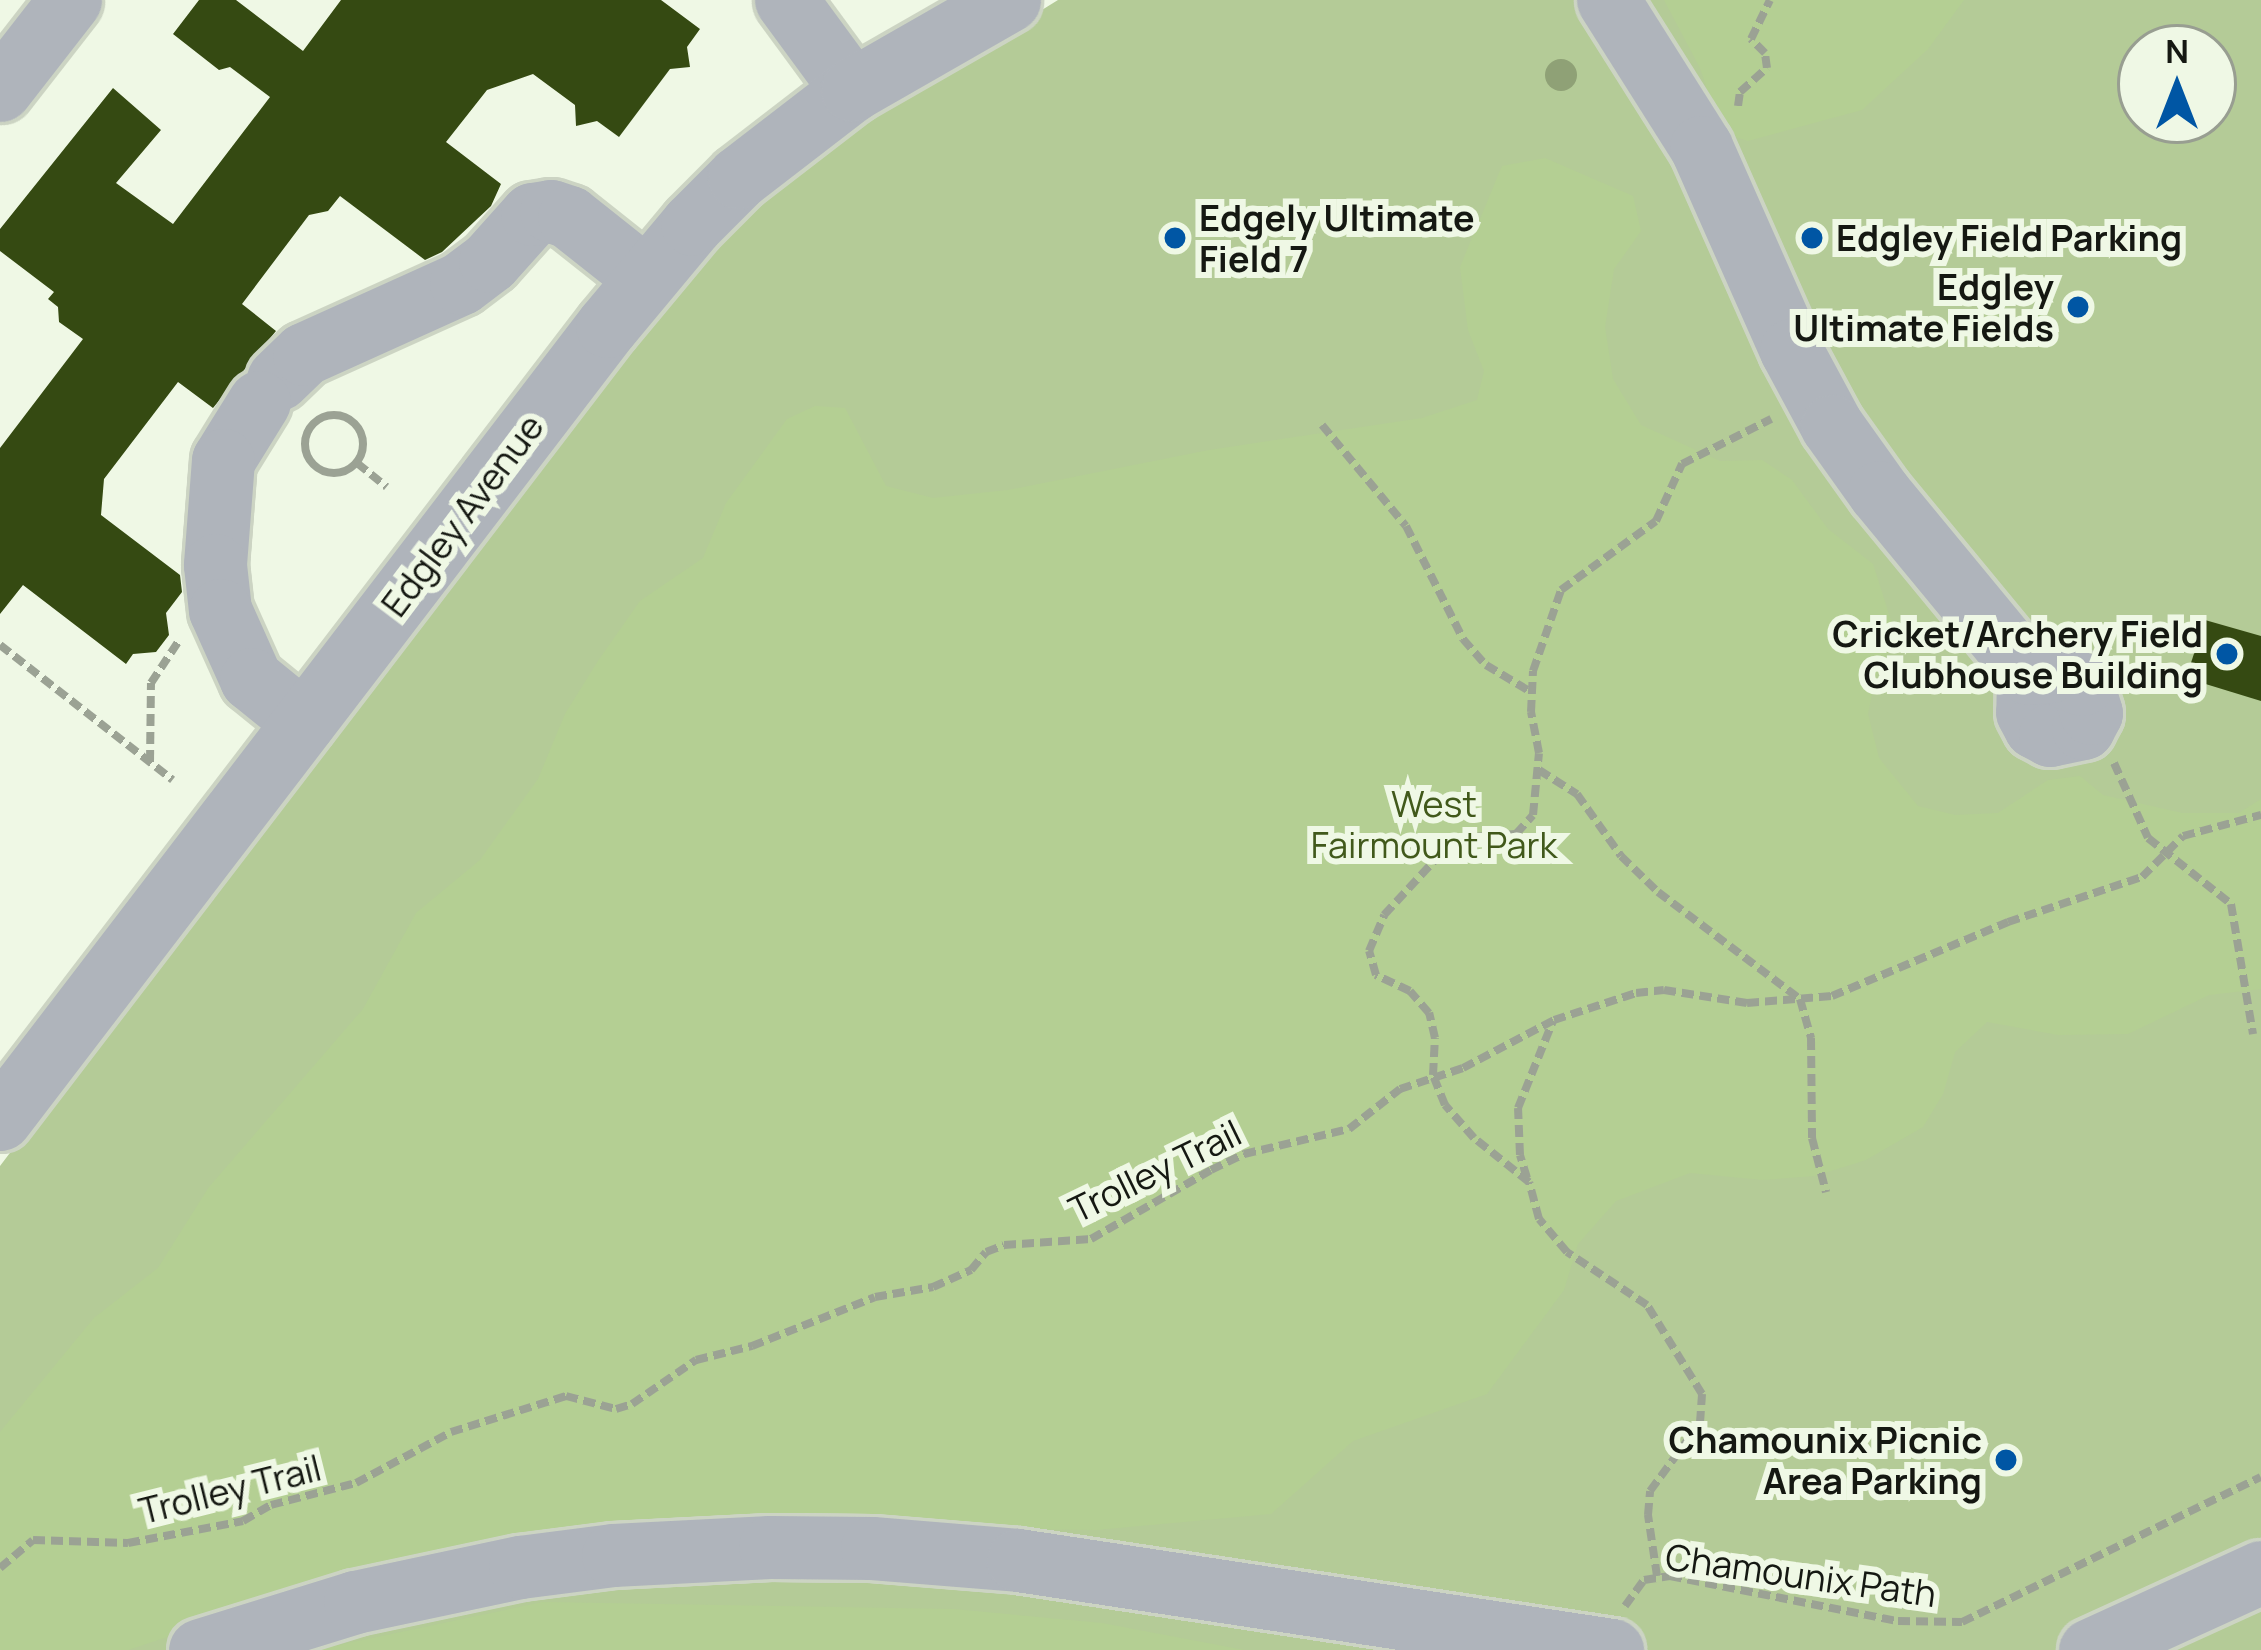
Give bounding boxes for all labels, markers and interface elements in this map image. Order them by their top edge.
north arrow [2117,24,2237,144]
text: N [2165,28,2189,73]
place label: Edgely Ultimate Field 7 [1199,195,1475,280]
place label: Edgley Field Parking [1836,216,2182,260]
marker: Edgely Ultimate Field 7 [1162,225,1188,251]
marker: Edgley Field Parking [1799,225,1825,251]
place label: Edgley Ultimate Fields [1793,264,2054,349]
marker: Edgley Ultimate Fields [2065,294,2091,320]
street label: Edgley Avenue [372,405,552,625]
place label: Cricket/Archery Field Clubhouse Building [1832,611,2203,696]
marker: Cricket/Archery Field Clubhouse Building [2214,641,2240,667]
park label: West Fairmount Park [1311,781,1557,866]
street label: Trolley Trail [1062,1111,1248,1231]
place label: Chamounix Picnic Area Parking [1668,1417,1982,1502]
street label: Trolley Trail [135,1446,325,1532]
marker: Chamounix Picnic Area Parking [1993,1447,2019,1473]
street label: Chamounix Path [1663,1535,1939,1615]

